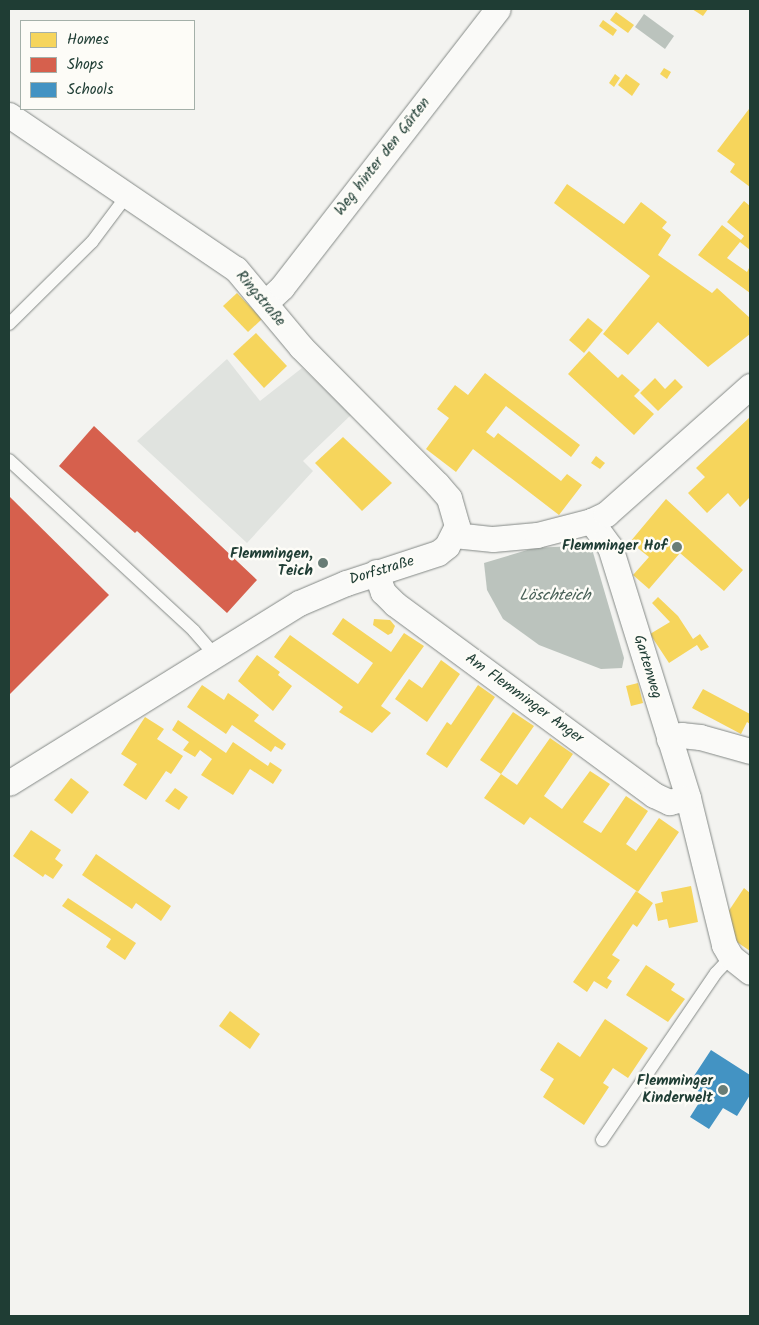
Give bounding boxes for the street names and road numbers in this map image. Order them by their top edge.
street label: Weg hinter den Gärten [331,94,435,220]
street label: Ringstraße [232,267,288,331]
street label: Dorfstraße [347,553,417,589]
street label: Gartenweg [629,633,665,701]
street label: Am Flemminger Anger [461,650,587,748]

